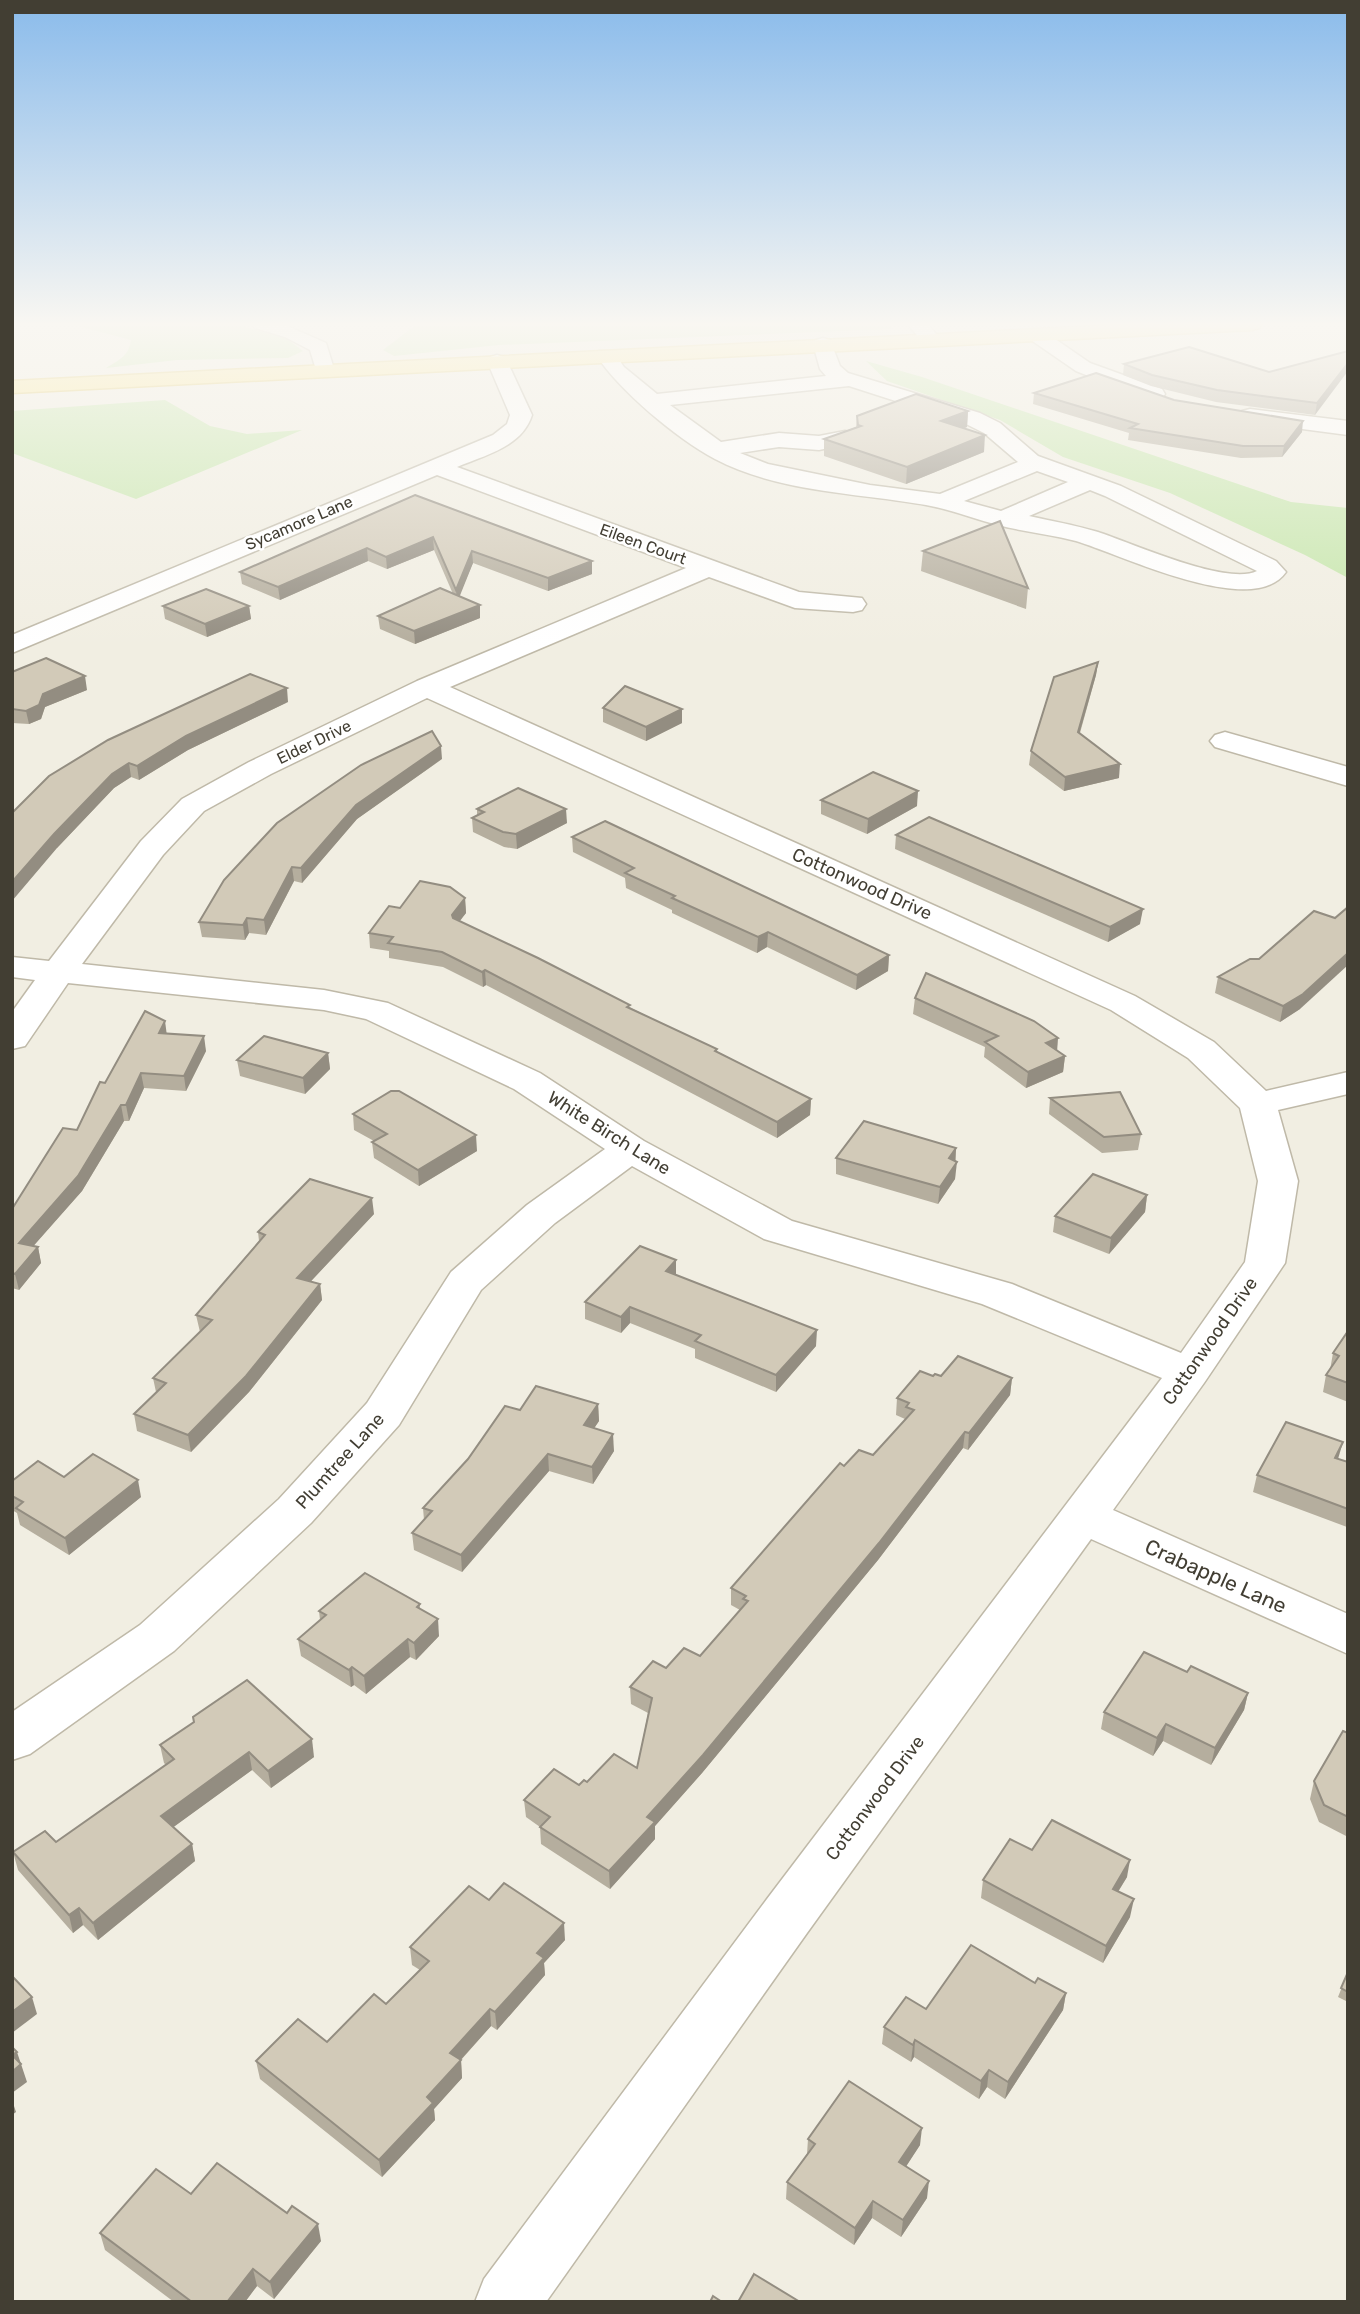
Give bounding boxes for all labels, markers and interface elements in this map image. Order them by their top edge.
street label: Sycamore Lane [242,492,356,554]
street label: Eileen Court [597,520,689,568]
street label: Elder Drive [274,716,354,768]
street label: Cottonwood Drive [789,843,935,925]
street label: White Birch Lane [544,1086,674,1180]
street label: Cottonwood Drive [1158,1273,1262,1409]
street label: Plumtree Lane [291,1408,389,1514]
street label: Crabapple Lane [1141,1534,1291,1618]
street label: Cottonwood Drive [821,1731,929,1865]

